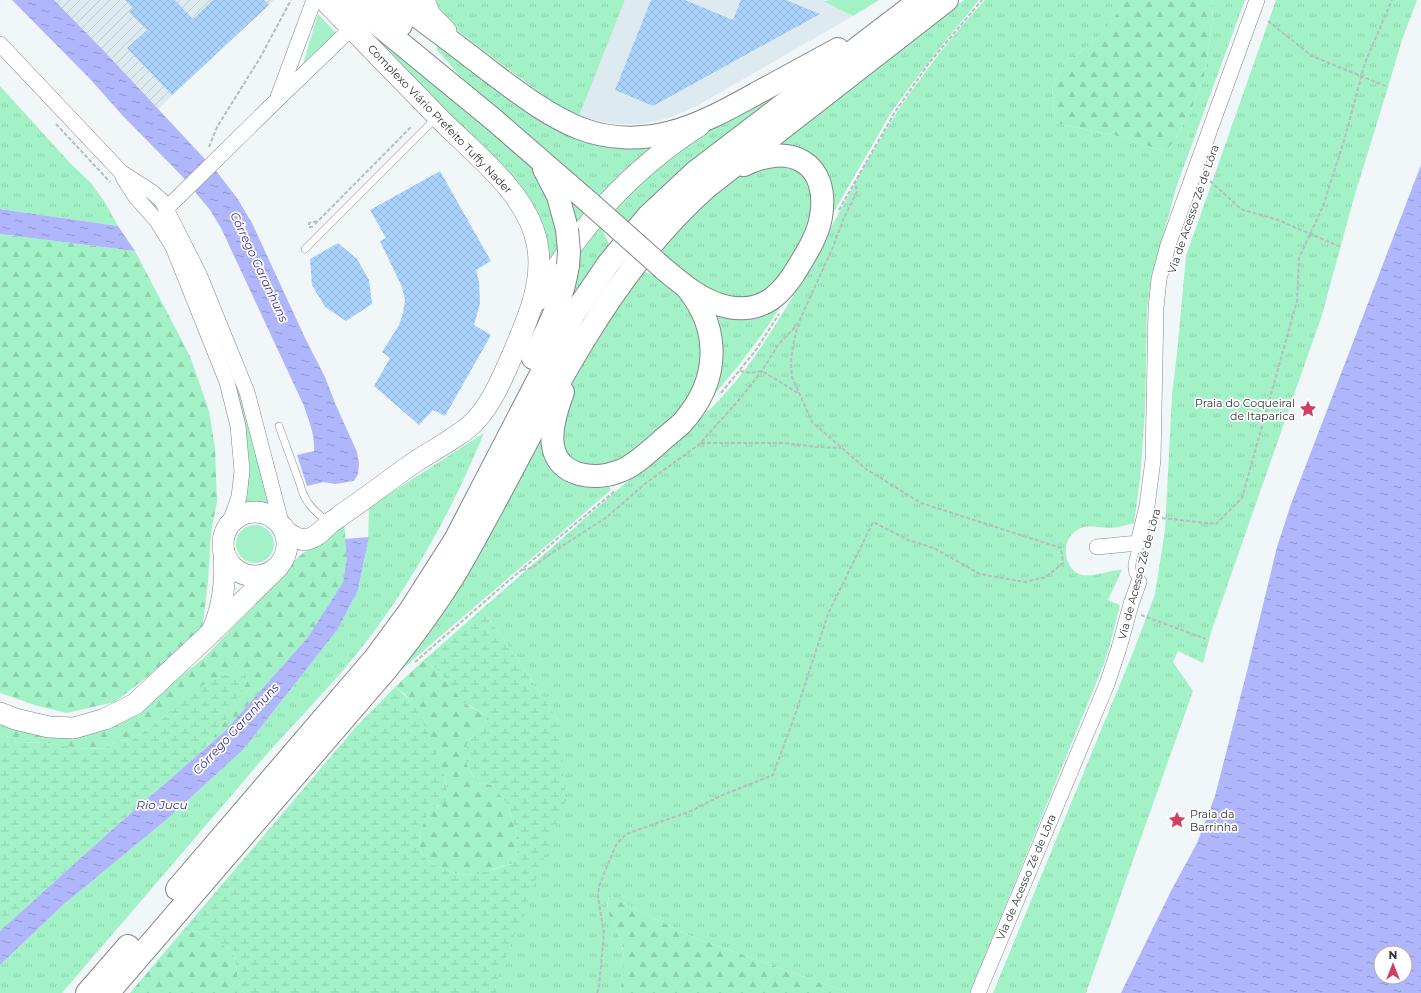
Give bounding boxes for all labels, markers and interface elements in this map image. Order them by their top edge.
street label: Complexo Viário Prefeito Tuffy Nader [365,42,515,196]
street label: Via de Acesso Zé de Lôra [1164,143,1222,275]
water label: Córrego Garanhuns [227,209,292,324]
place label: Praia do Coqueiral de Itaparica [1195,396,1295,423]
place icon: Praia do Coqueiral de Itaparica [1298,399,1318,419]
street label: Via de Acesso Zé de Lôra [1115,507,1163,641]
water label: Córrego Garanhuns [189,680,282,778]
water label: Rio Jucu [136,797,188,812]
place label: Praia da Barrinha [1190,807,1238,834]
place icon: Praia da Barrinha [1167,810,1187,830]
street label: Via de Acesso Zé de Lôra [993,812,1059,942]
north arrow [1373,945,1413,985]
text: N [1389,948,1397,962]

